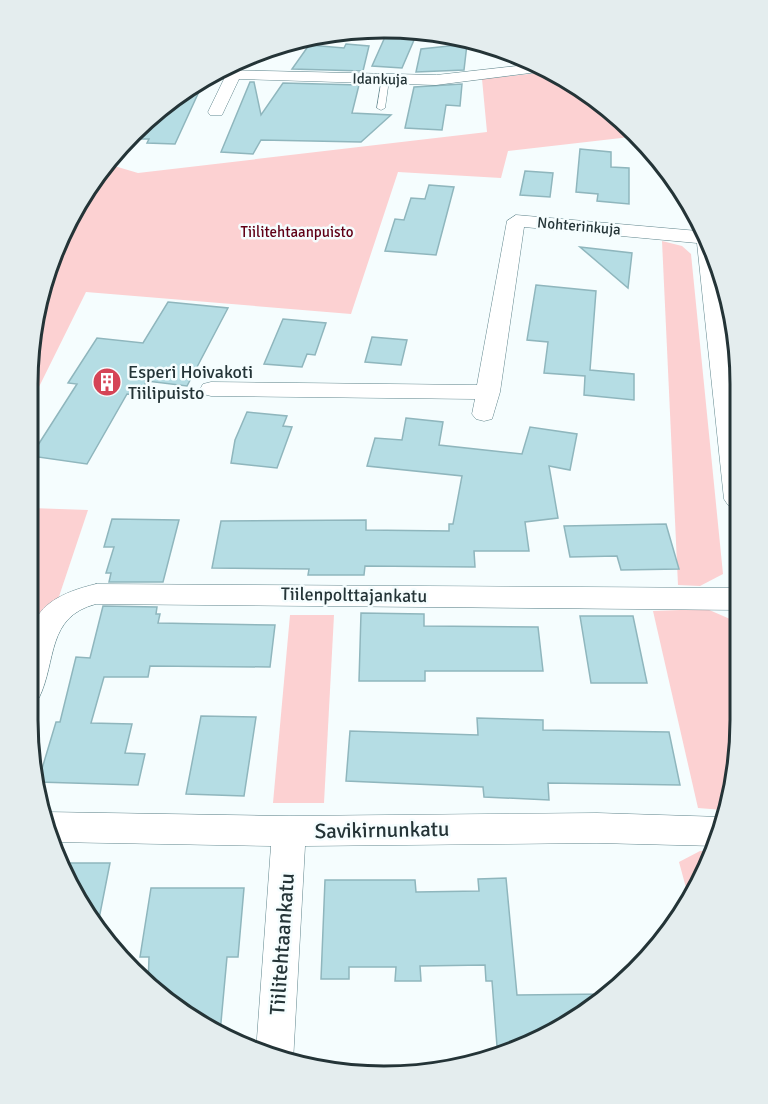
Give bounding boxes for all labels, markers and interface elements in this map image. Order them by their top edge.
street label: Idankuja [352,70,408,88]
street label: Nohterinkuja [536,213,622,239]
park label: Tiilitehtaanpuisto [241,223,354,241]
place label: Esperi Hoivakoti Tiilipuisto [128,361,253,404]
building icon: Esperi Hoivakoti Tiilipuisto [91,366,123,398]
street label: Tiilenpolttajankatu [281,583,427,607]
street label: Savikirnunkatu [314,816,450,844]
street label: Tiilitehtaankatu [264,872,300,1016]

